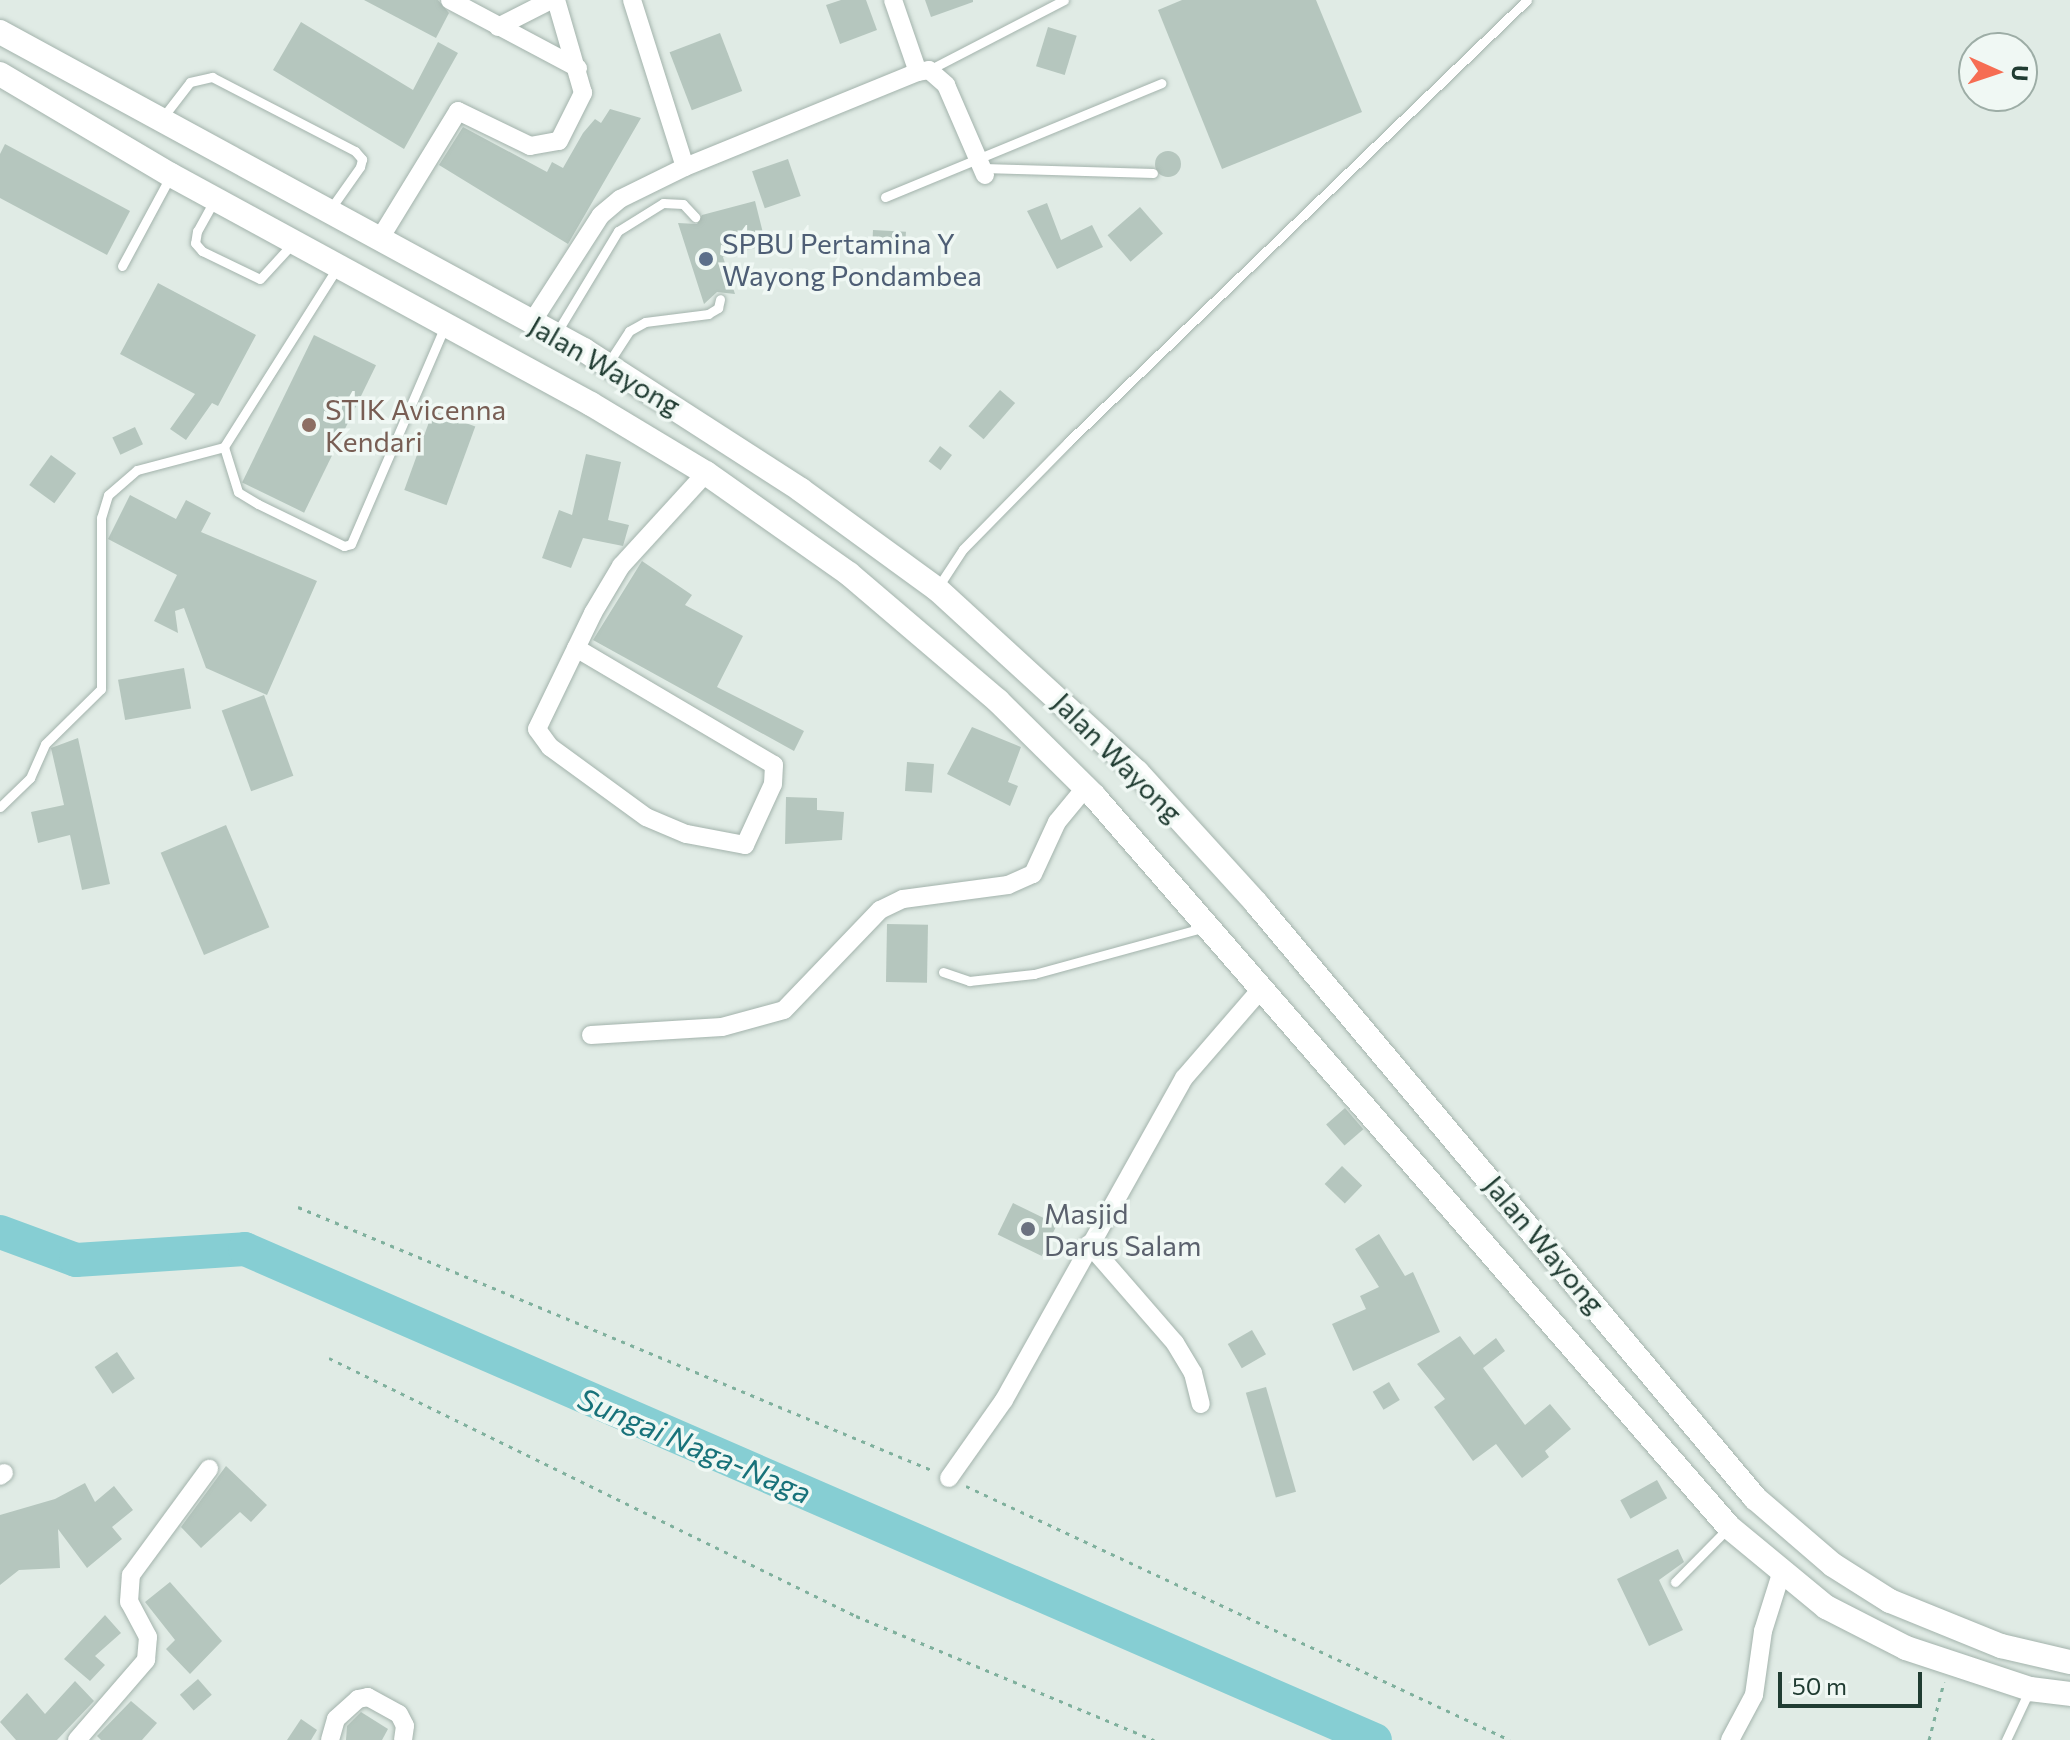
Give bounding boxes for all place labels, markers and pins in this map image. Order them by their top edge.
place label: SPBU Pertamina Y Wayong Pondambea [722,226,982,292]
marker: SPBU Pertamina Y Wayong Pondambea [697,250,715,268]
place label: STIK Avicenna Kendari [325,392,506,458]
marker: STIK Avicenna Kendari [300,416,318,434]
place label: Masjid Darus Salam [1044,1196,1201,1262]
marker: Masjid Darus Salam [1019,1220,1037,1238]

